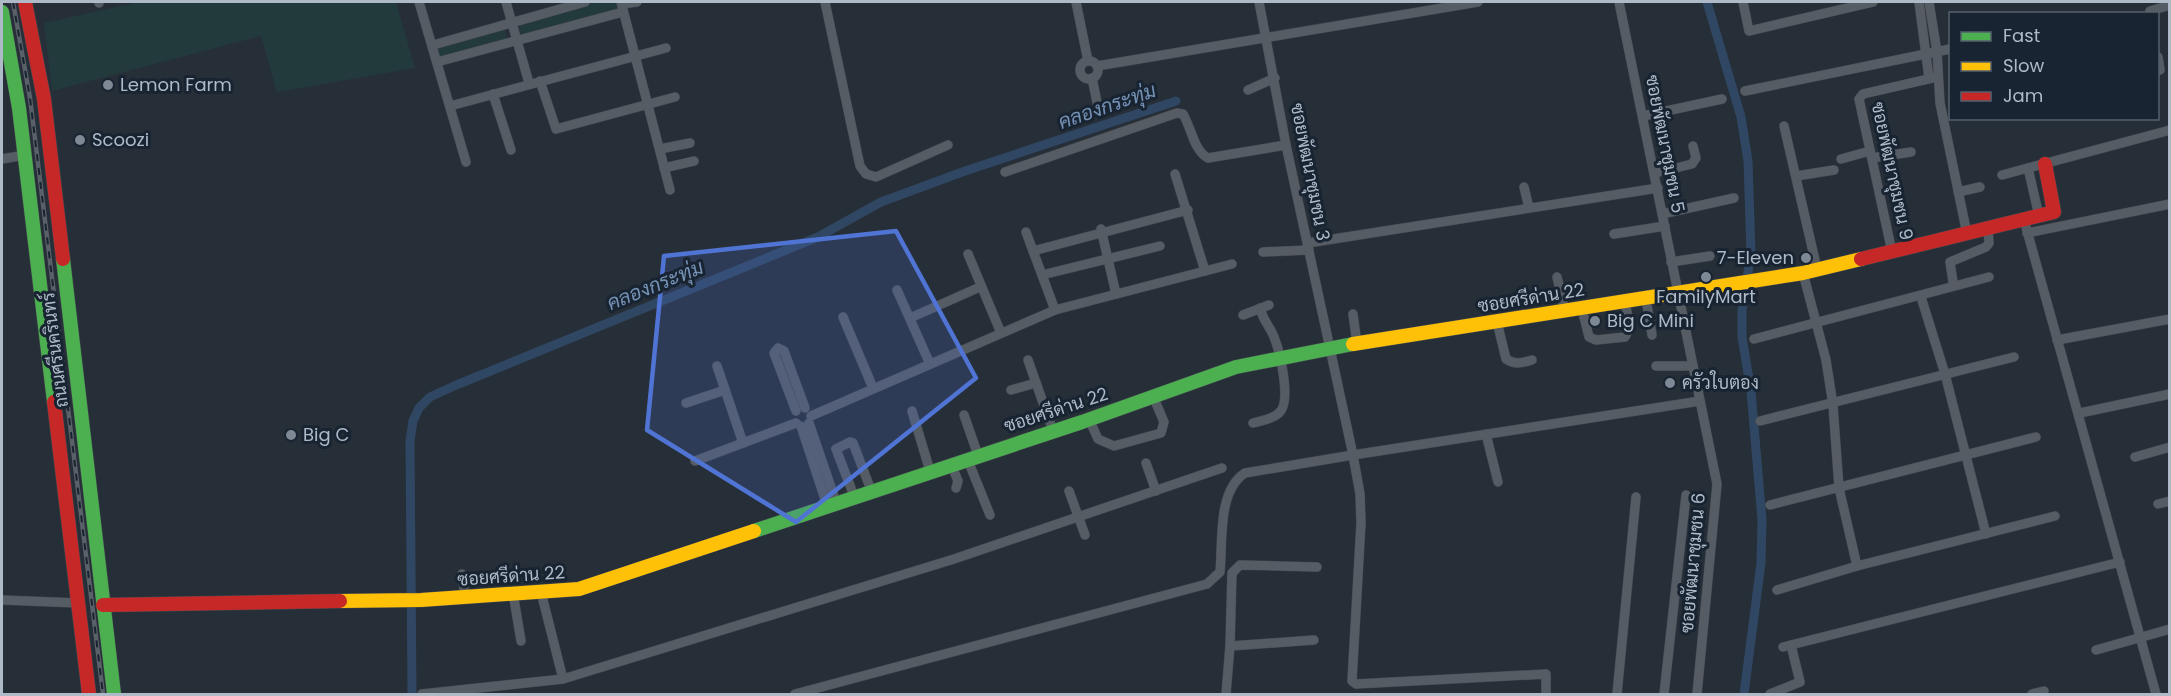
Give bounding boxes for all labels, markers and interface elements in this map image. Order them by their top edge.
legend [1949,12,2159,120]
text: Fast [2003,23,2040,48]
text: Slow [2003,53,2045,78]
place label: Lemon Farm [120,72,232,97]
street label: ซอยพัฒนาชุมชน 5 [1640,73,1691,215]
water label: คลองกระทุ่ม [1054,76,1160,136]
marker: Lemon Farm [101,78,115,92]
text: Jam [2003,83,2043,108]
street label: ซอยพัฒนาชุมชน 9 [1866,100,1919,242]
street label: ซอยพัฒนาชุมชน 3 [1285,101,1336,243]
place label: Scoozi [92,127,149,152]
marker: Scoozi [73,133,87,147]
place label: 7-Eleven [1717,245,1794,270]
marker: 7-Eleven [1799,251,1813,265]
water label: คลองกระทุ่ม [603,253,707,317]
marker: FamilyMart [1699,270,1713,284]
street label: ซอยศรีด่าน 22 [1476,277,1586,318]
place label: FamilyMart [1656,284,1756,309]
street label: ถนนศรีนครินทร์ [35,291,74,409]
place label: Big C Mini [1607,308,1694,333]
marker: Big C Mini [1588,314,1602,328]
place label: ครัวใบตอง [1682,370,1759,395]
marker: ครัวใบตอง [1663,376,1677,390]
street label: ซอยศรีด่าน 22 [1001,381,1111,438]
place label: Big C [303,422,349,447]
marker: Big C [284,428,298,442]
street label: ซอยพัฒนาชุมชน 6 [1674,492,1711,634]
street label: ซอยศรีด่าน 22 [456,559,566,592]

